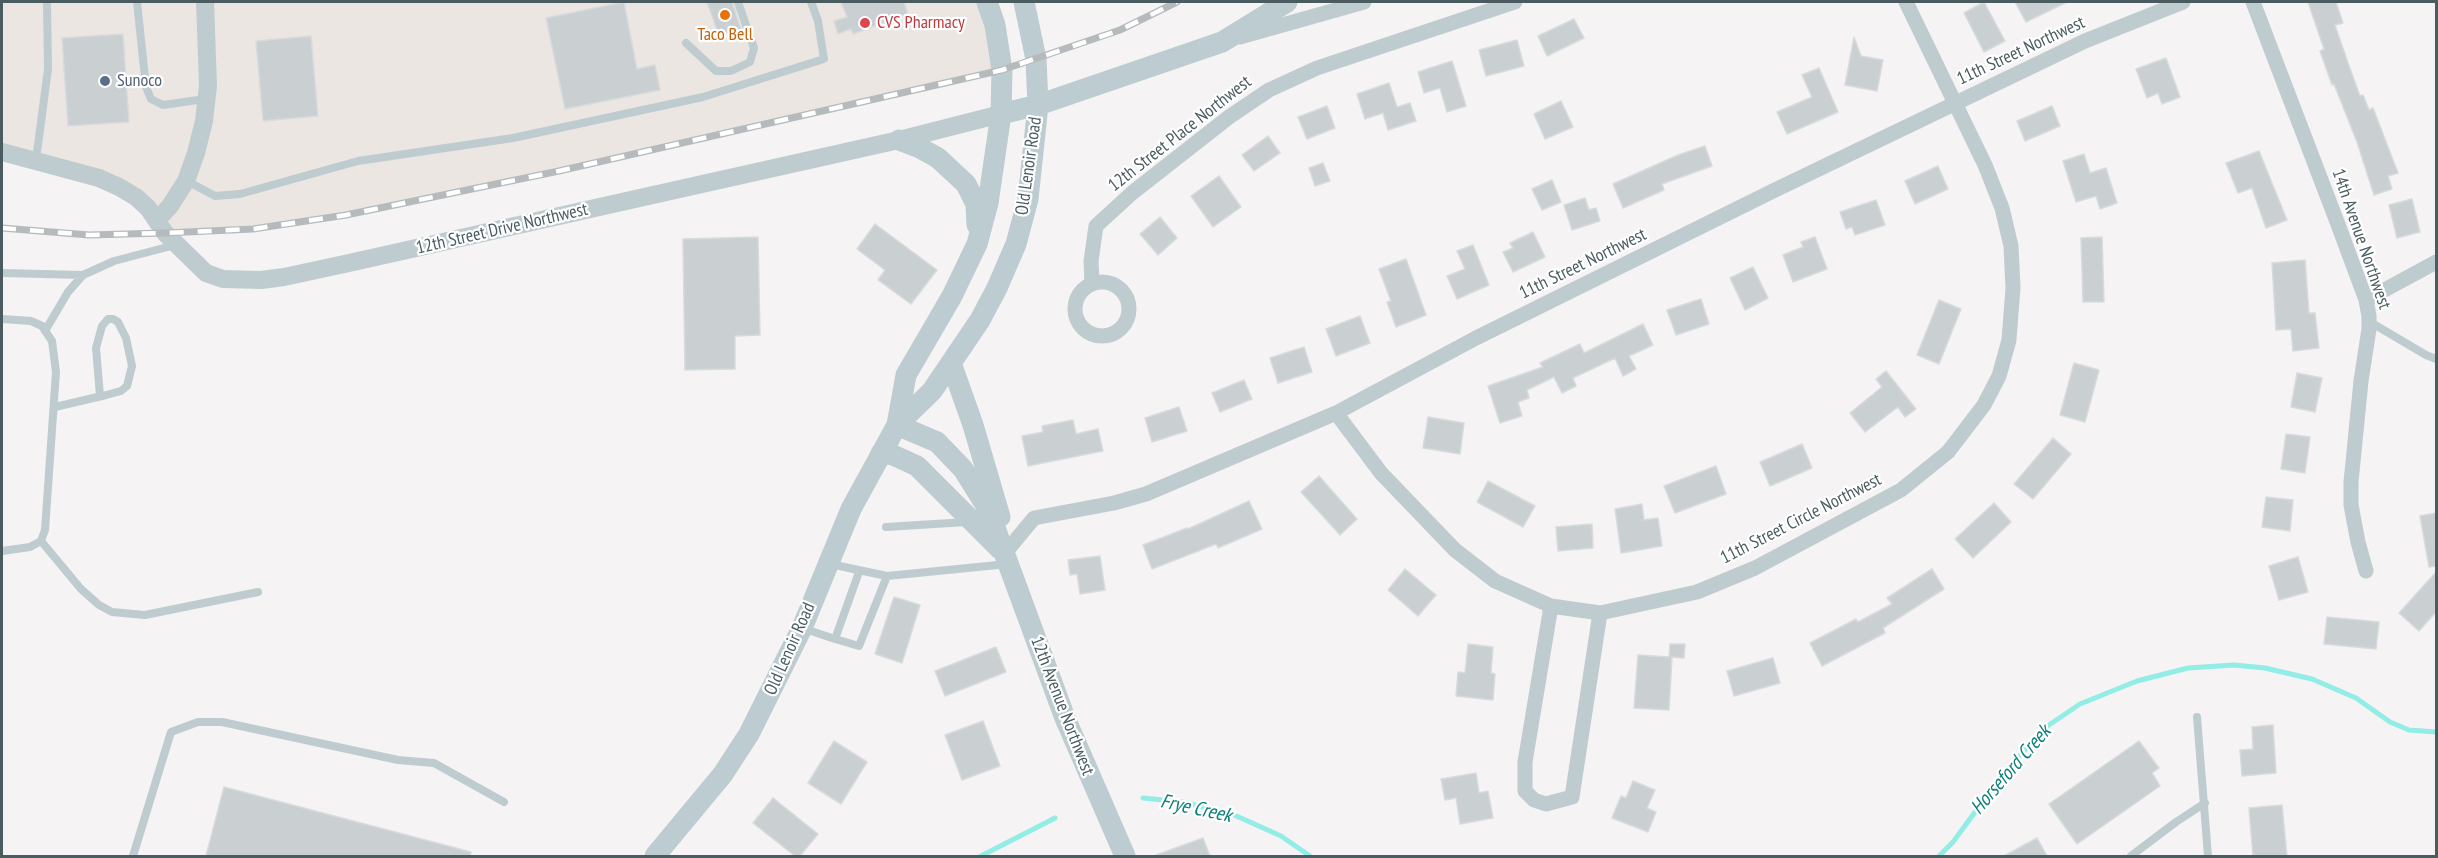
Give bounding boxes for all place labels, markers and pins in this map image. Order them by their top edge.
marker: Taco Bell [718,8,732,22]
place label: CVS Pharmacy [877,12,965,34]
marker: CVS Pharmacy [858,16,872,30]
place label: Taco Bell [697,24,753,46]
place label: Sunoco [117,70,162,92]
marker: Sunoco [98,74,112,88]

